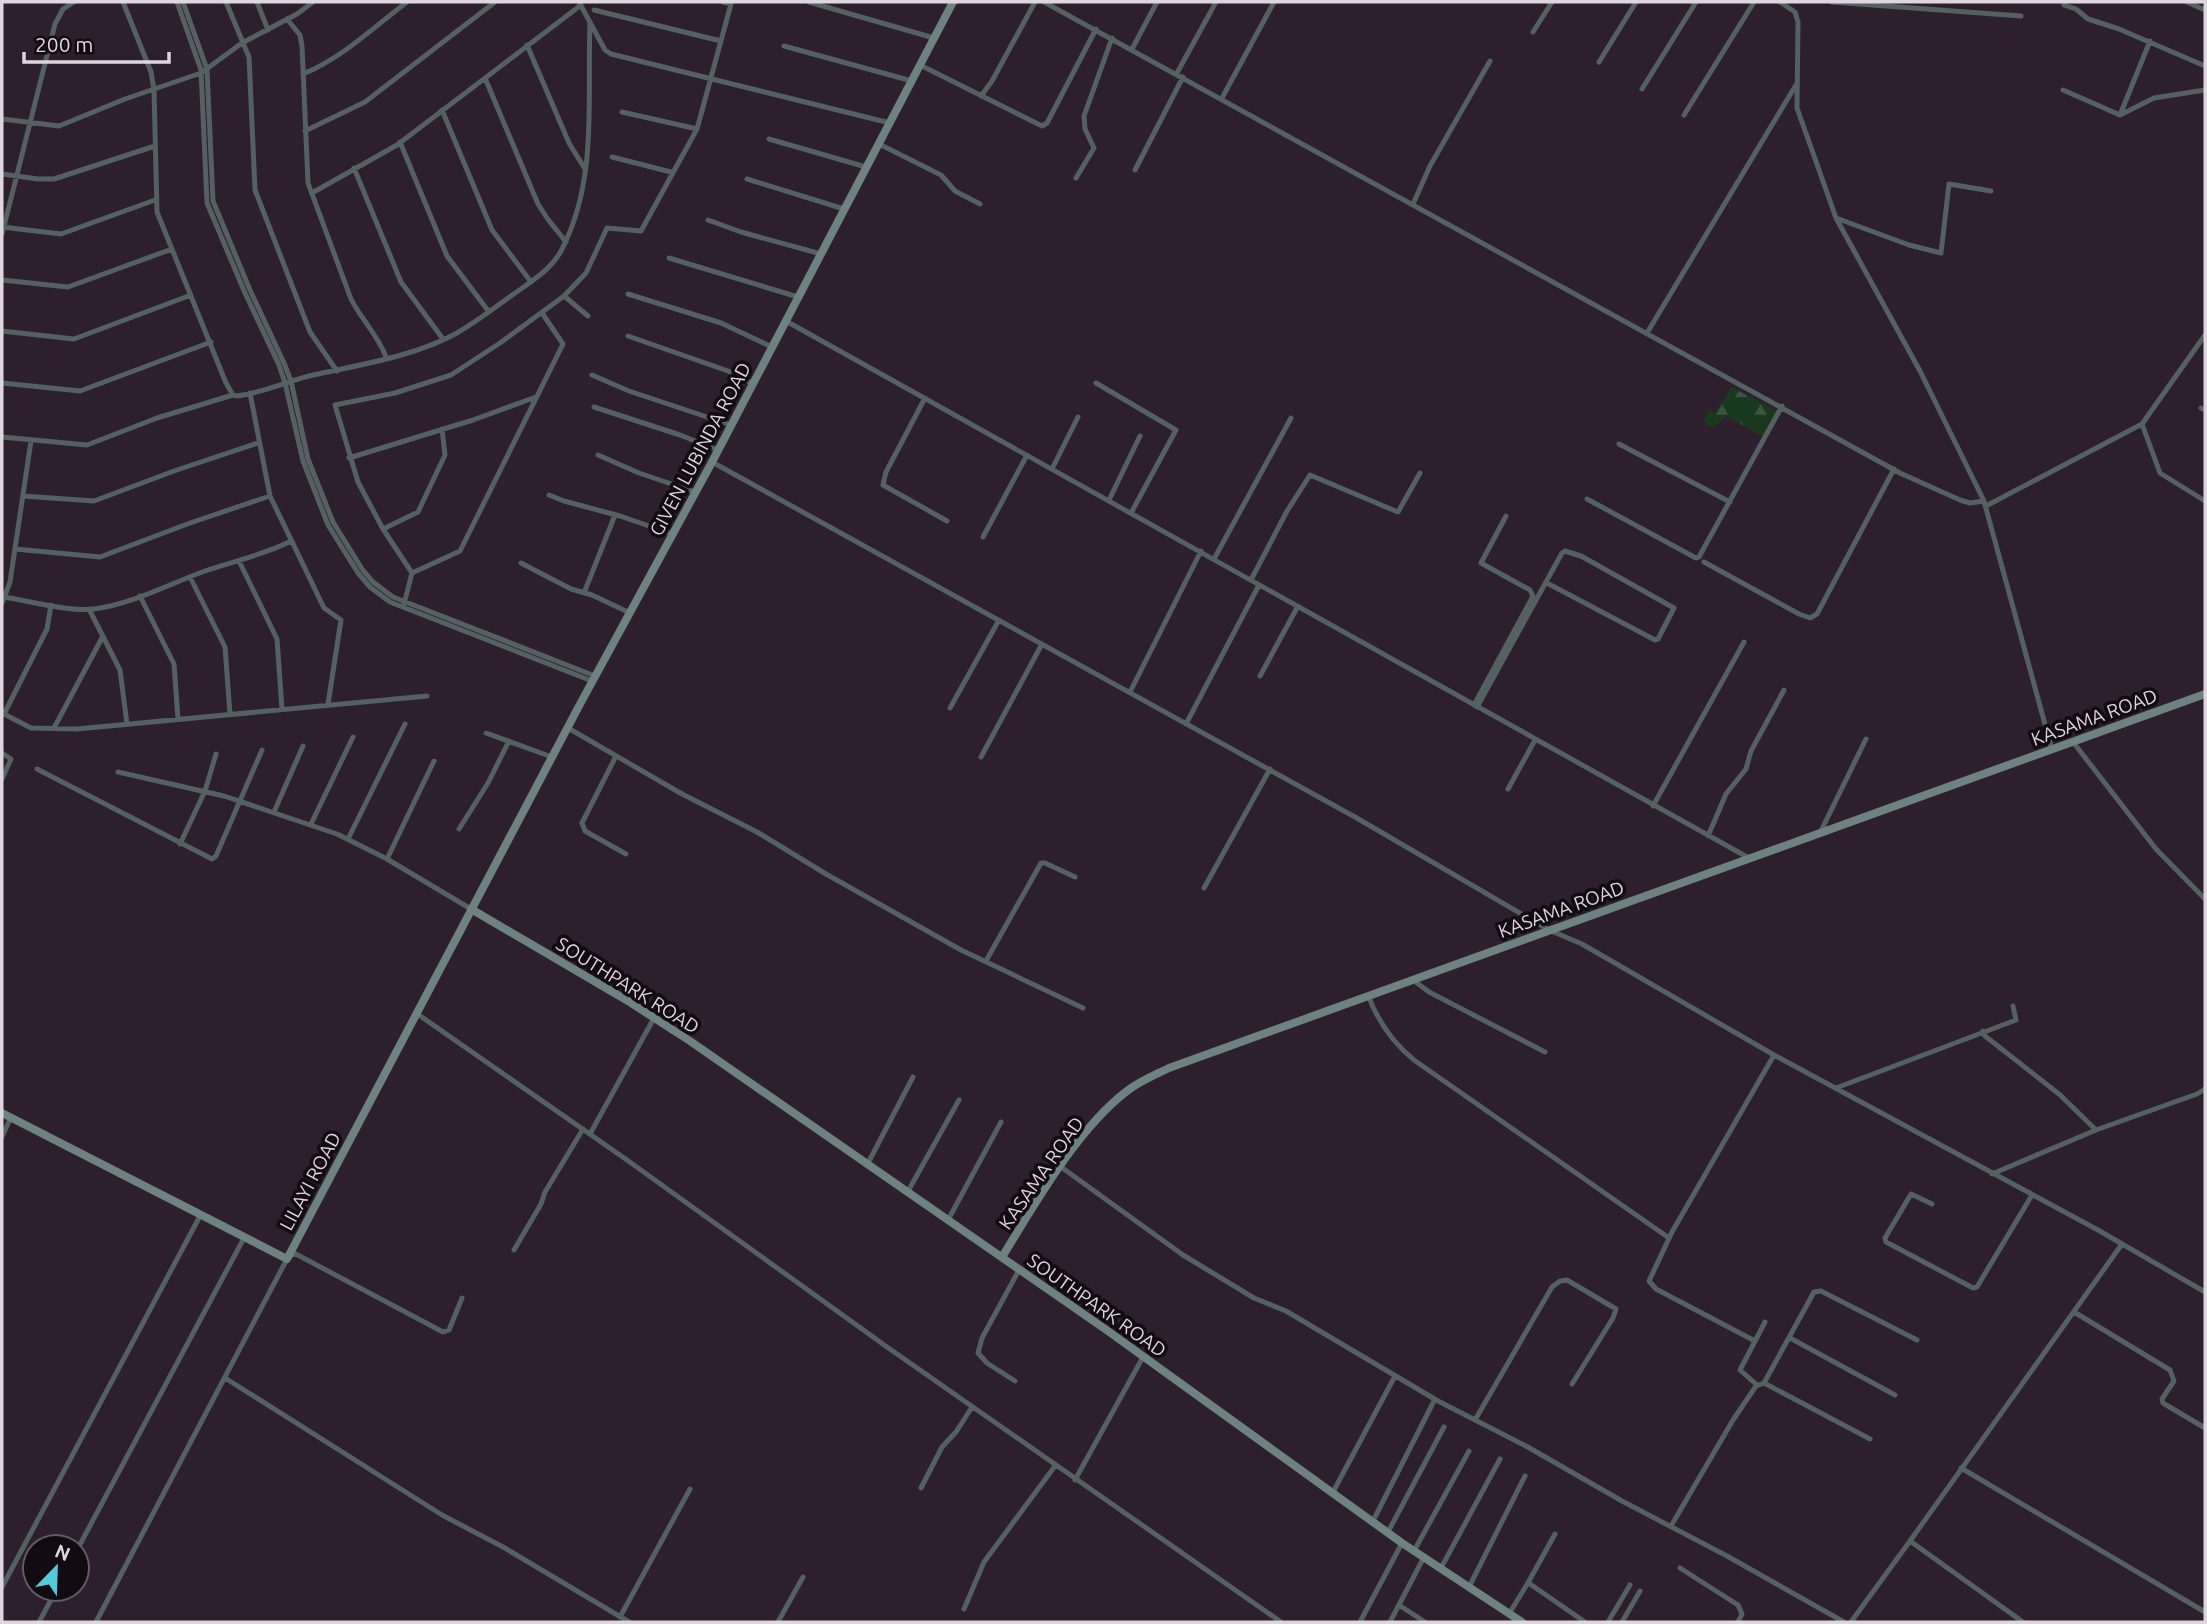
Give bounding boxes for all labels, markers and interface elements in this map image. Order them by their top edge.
scale bar [24,21,170,65]
text: 200 m [35,32,93,56]
street label: GIVEN LUBINDA ROAD [645,359,755,539]
street label: KASAMA ROAD [2028,684,2160,750]
street label: KASAMA ROAD [1495,876,1627,942]
street label: SOUTHPARK ROAD [552,932,704,1038]
street label: KASAMA ROAD [994,1112,1088,1234]
street label: LILAYI ROAD [275,1128,345,1234]
street label: SOUTHPARK ROAD [1023,1249,1171,1361]
north arrow [21,1533,91,1603]
text: N [52,1539,73,1565]

